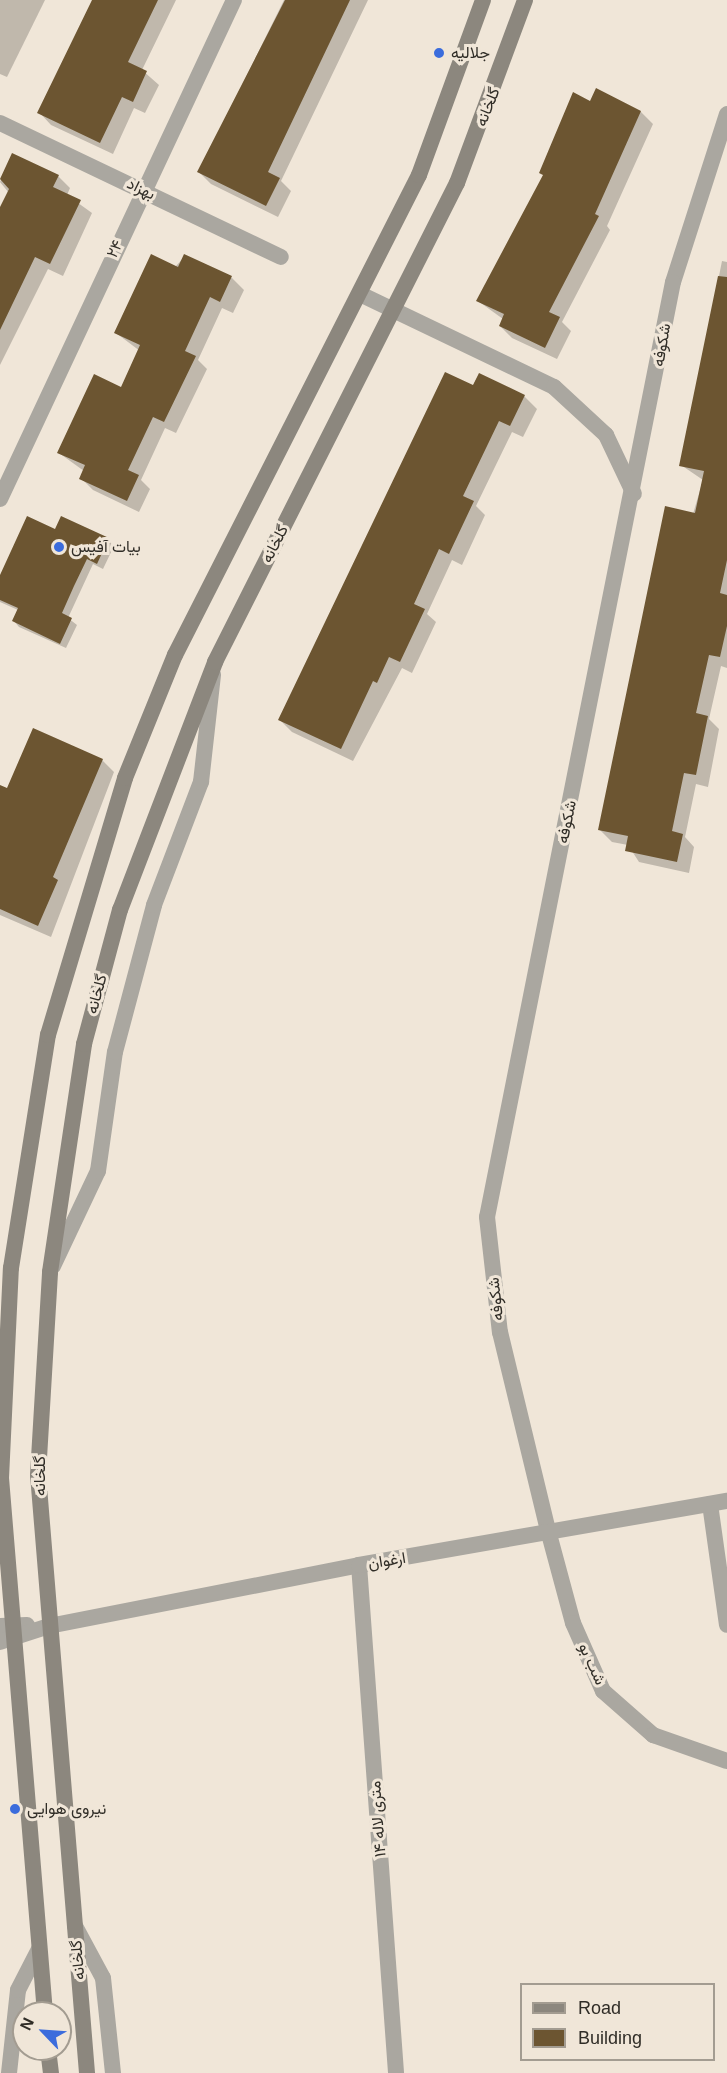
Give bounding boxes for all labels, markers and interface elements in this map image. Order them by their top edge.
place label: جلالیه [451,43,490,63]
marker: جلالیه [432,46,446,60]
street label: گلخانه [472,85,504,129]
street label: بهزاد [124,174,158,204]
street label: ۲۴ [103,237,127,261]
street label: شکوفه [649,322,675,368]
street label: گلخانه [257,522,293,566]
place label: بیات آفیس [71,537,141,557]
marker: بیات آفیس [52,540,66,554]
street label: شکوفه [553,799,581,845]
street label: گلخانه [83,972,111,1016]
street label: شکوفه [484,1276,508,1322]
street label: گلخانه [30,1456,50,1496]
street label: ارغوان [367,1549,407,1573]
street label: شب بو [574,1640,610,1688]
street label: ۱۴ متری لاله [366,1780,390,1858]
place label: نیروی هوایی [27,1799,106,1819]
marker: نیروی هوایی [8,1802,22,1816]
street label: گلخانه [67,1939,89,1981]
legend [520,1983,715,2061]
text: Road [578,1998,621,2018]
north arrow [12,2001,72,2061]
text: N [17,2015,37,2033]
text: Building [578,2028,642,2048]

